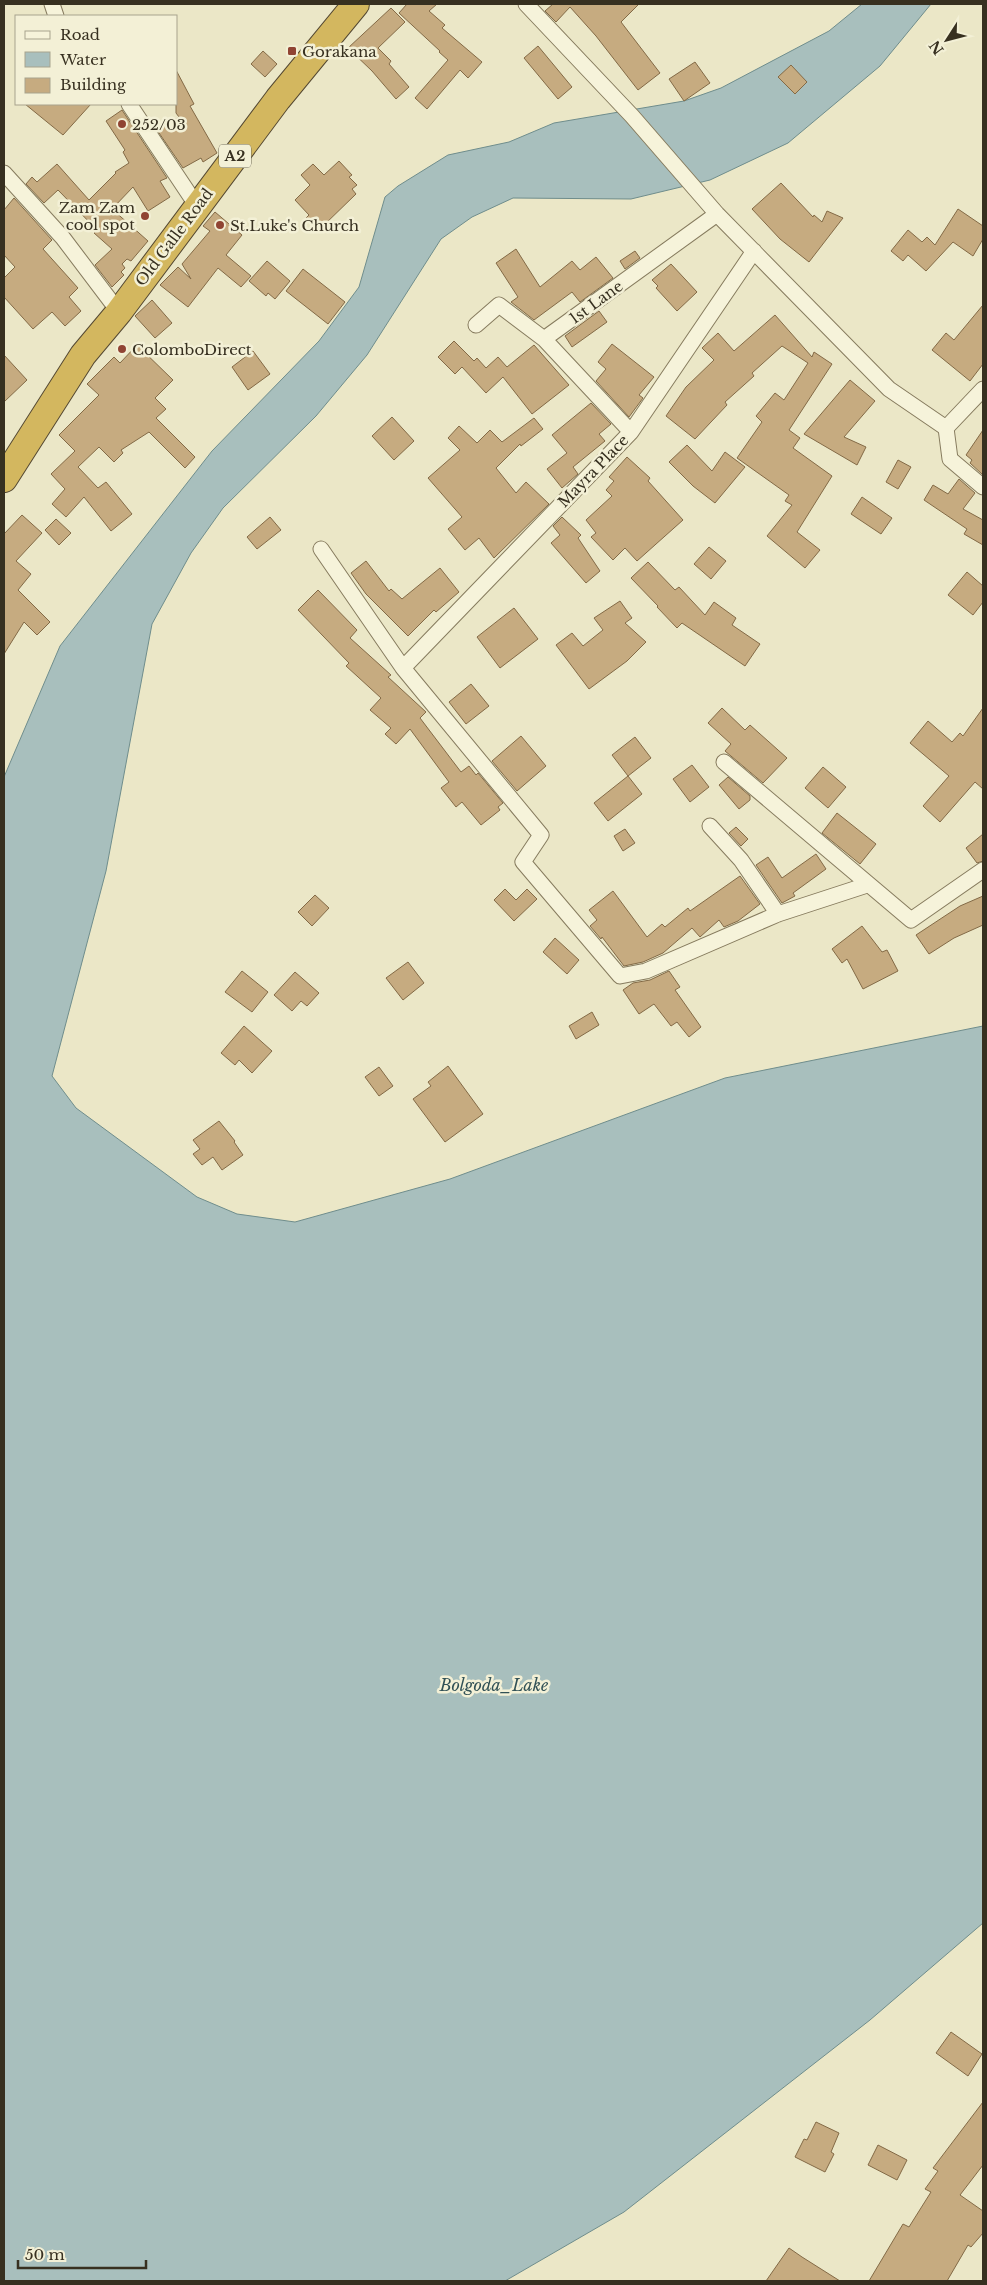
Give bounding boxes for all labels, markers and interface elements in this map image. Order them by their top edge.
legend [15,15,178,105]
north arrow [922,15,972,65]
text: Road [60,25,100,44]
text: N [925,37,948,58]
place label: Gorakana [302,42,377,61]
marker: Gorakana [286,45,298,57]
text: Water [59,50,107,69]
text: Building [60,75,127,94]
place label: 252/03 [132,115,186,134]
marker: 252/03 [116,118,128,130]
road number: A2 [219,144,251,168]
street label: Old Galle Road [131,184,217,290]
place label: Zam Zam cool spot [59,198,135,234]
marker: Zam Zam cool spot [139,210,151,222]
place label: St.Luke's Church [230,216,359,235]
marker: St.Luke's Church [214,219,226,231]
street label: 1st Lane [565,276,627,328]
place label: ColomboDirect [132,340,252,359]
marker: ColomboDirect [116,343,128,355]
street label: Mayra Place [554,431,632,511]
water label: Bolgoda_Lake [439,1675,549,1695]
scale bar [18,2238,145,2270]
text: 50 m [25,2245,65,2264]

